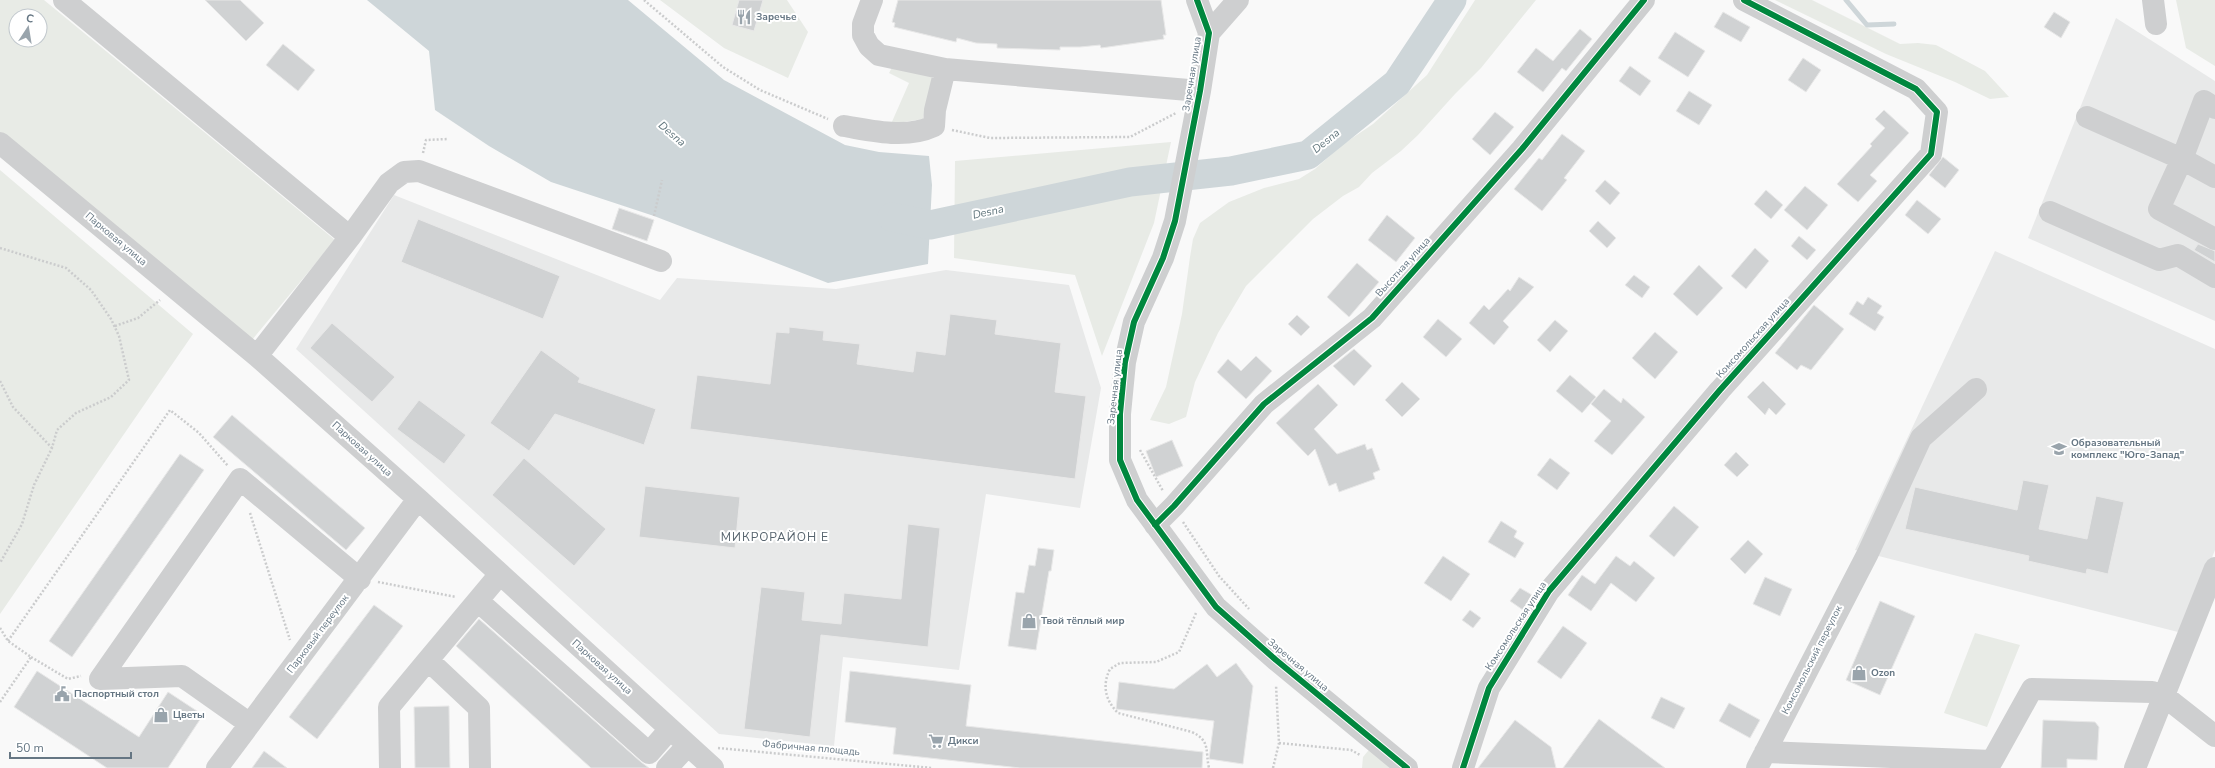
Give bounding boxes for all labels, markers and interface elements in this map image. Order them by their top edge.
north arrow [8,8,48,48]
restaurant icon: Заречье [735,8,753,26]
place label: Заречье [756,10,797,24]
text: С [25,11,36,27]
street label: Заречная улица [1179,35,1205,113]
water label: Desna [655,118,689,150]
water label: Desna [1309,125,1343,157]
water label: Desna [971,201,1005,223]
street label: Парковая улица [82,209,150,269]
street label: Высотная улица [1372,234,1434,300]
street label: Комсомольская улица [1713,295,1793,381]
street label: Заречная улица [1104,349,1126,425]
street label: Парковая улица [329,418,395,480]
place label: Образовательный комплекс "Юго-Запад" [2071,436,2184,462]
school or university icon: Образовательный комплекс "Юго-Запад" [2050,440,2068,458]
district label: МИКРОРАЙОН Е [721,529,829,545]
street label: Комсомольская улица [1482,579,1550,673]
street label: Парковый переулок [284,591,353,676]
street label: Комсомольский переулок [1778,602,1846,717]
shop icon: Твой тёплый мир [1020,612,1038,630]
place label: Твой тёплый мир [1041,614,1125,628]
street label: Заречная улица [1264,635,1332,695]
street label: Парковая улица [569,636,635,698]
shop icon: Ozon [1850,664,1868,682]
place label: Ozon [1871,666,1895,680]
public building icon: Паспортный стол [53,685,71,703]
place label: Паспортный стол [74,687,159,701]
shop icon: Цветы [152,706,170,724]
place label: Цветы [173,708,205,722]
supermarket icon: Дикси [927,732,945,750]
scale bar [10,734,131,760]
place label: Дикси [948,734,979,748]
street label: Фабричная площадь [761,737,861,759]
text: 50 m [16,740,44,756]

